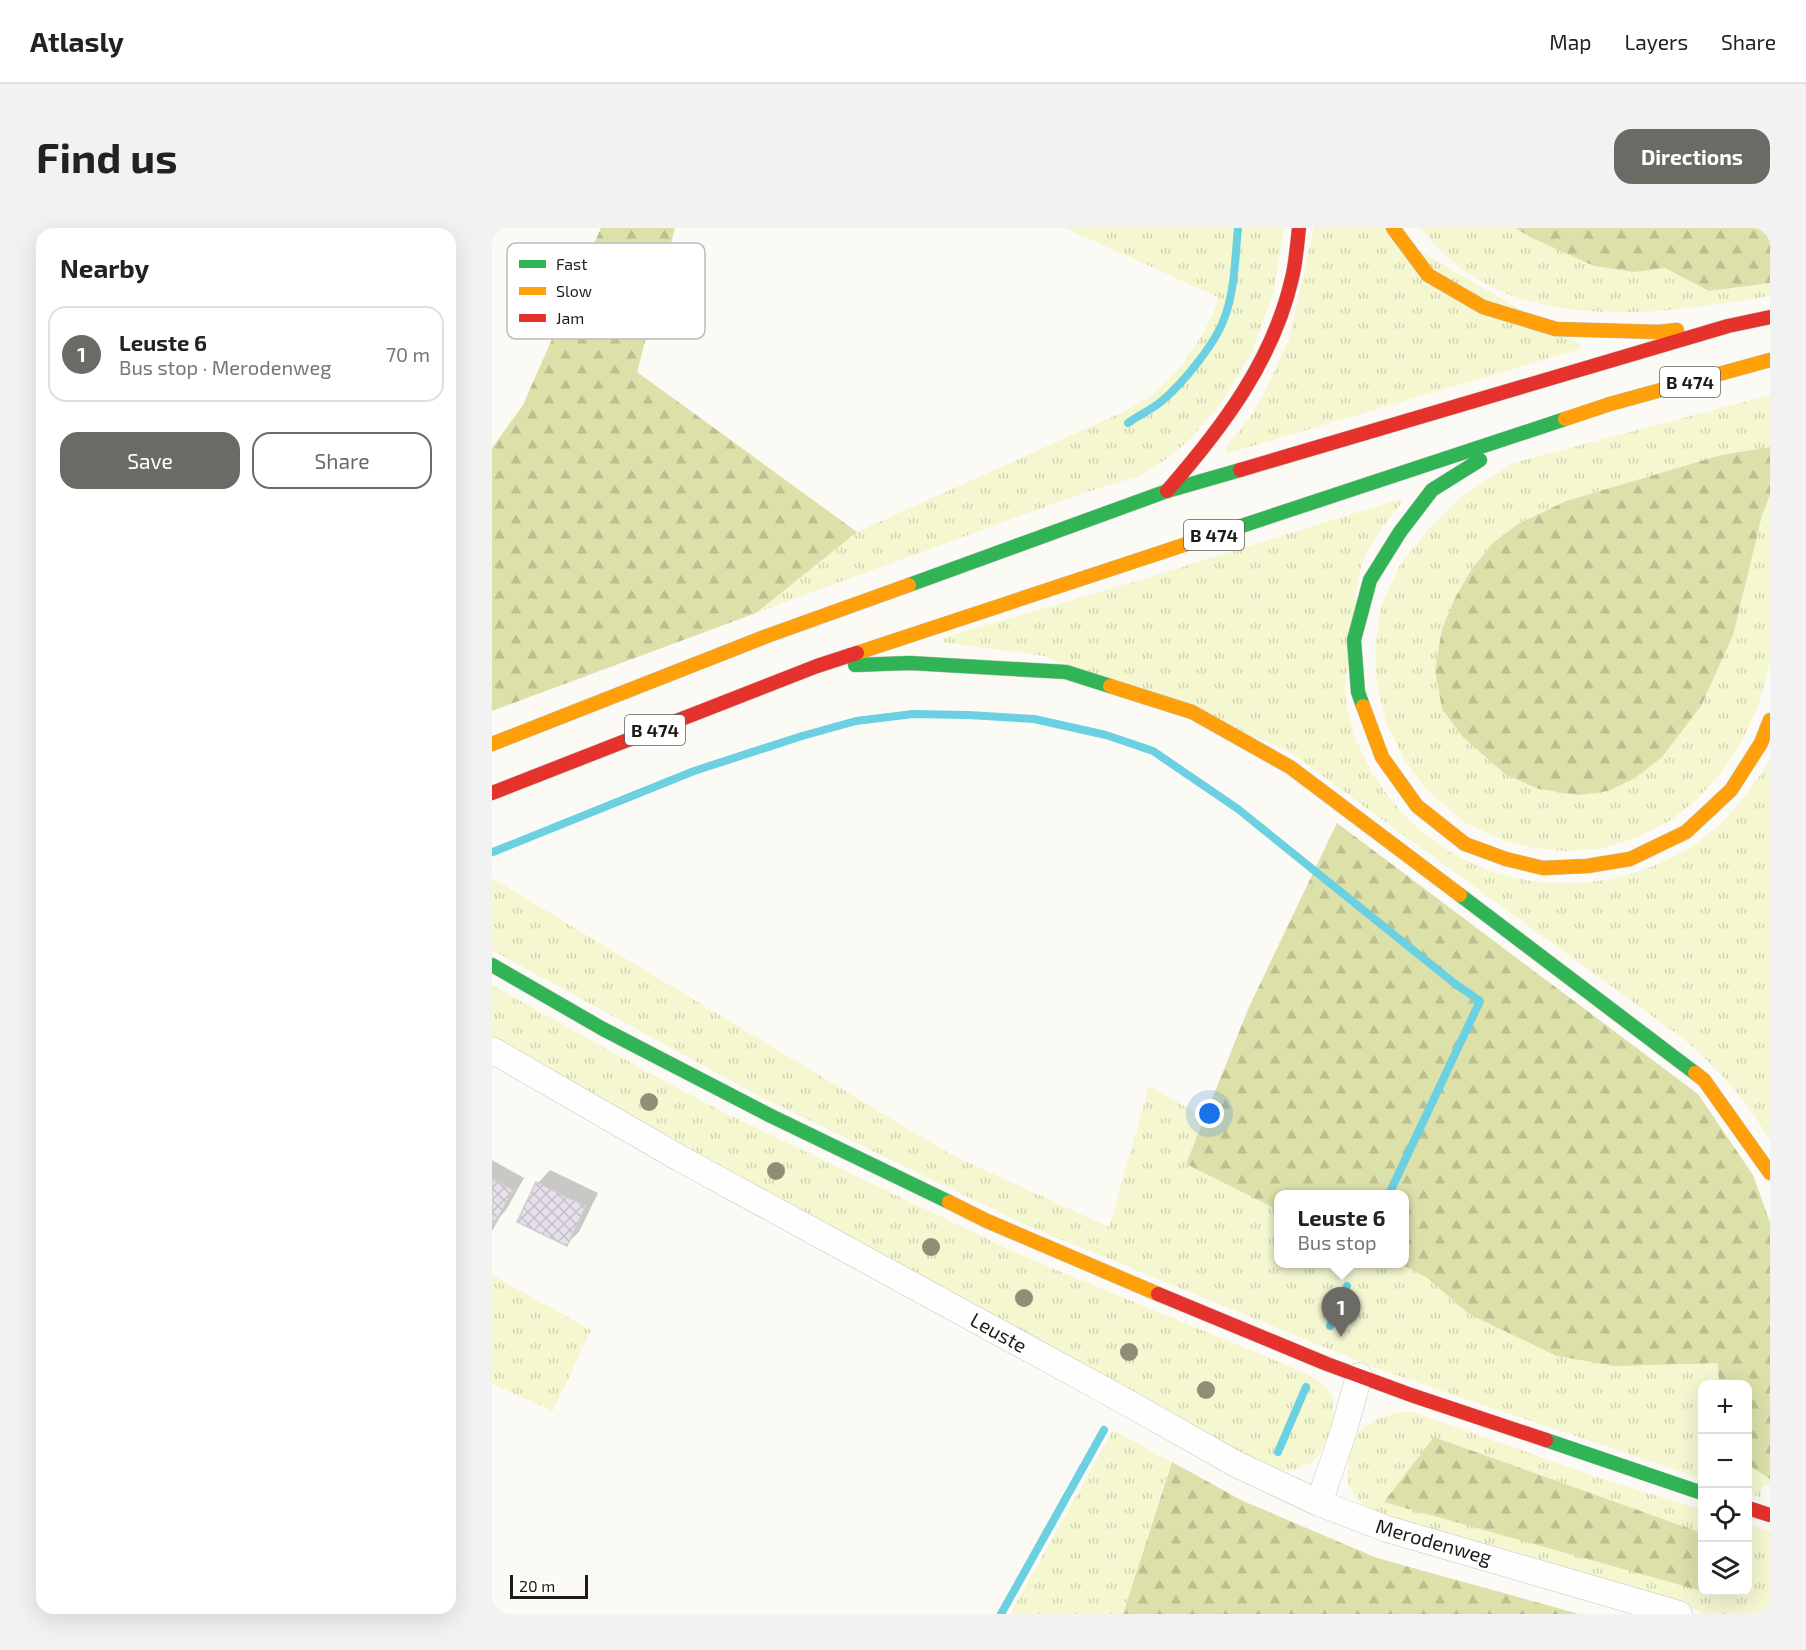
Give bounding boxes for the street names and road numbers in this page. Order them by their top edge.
road number: B 474 [1660,367,1720,397]
road number: B 474 [1184,520,1244,550]
road number: B 474 [625,715,685,745]
street label: Leuste [967,1307,1031,1357]
street label: Merodenweg [1373,1513,1495,1569]

